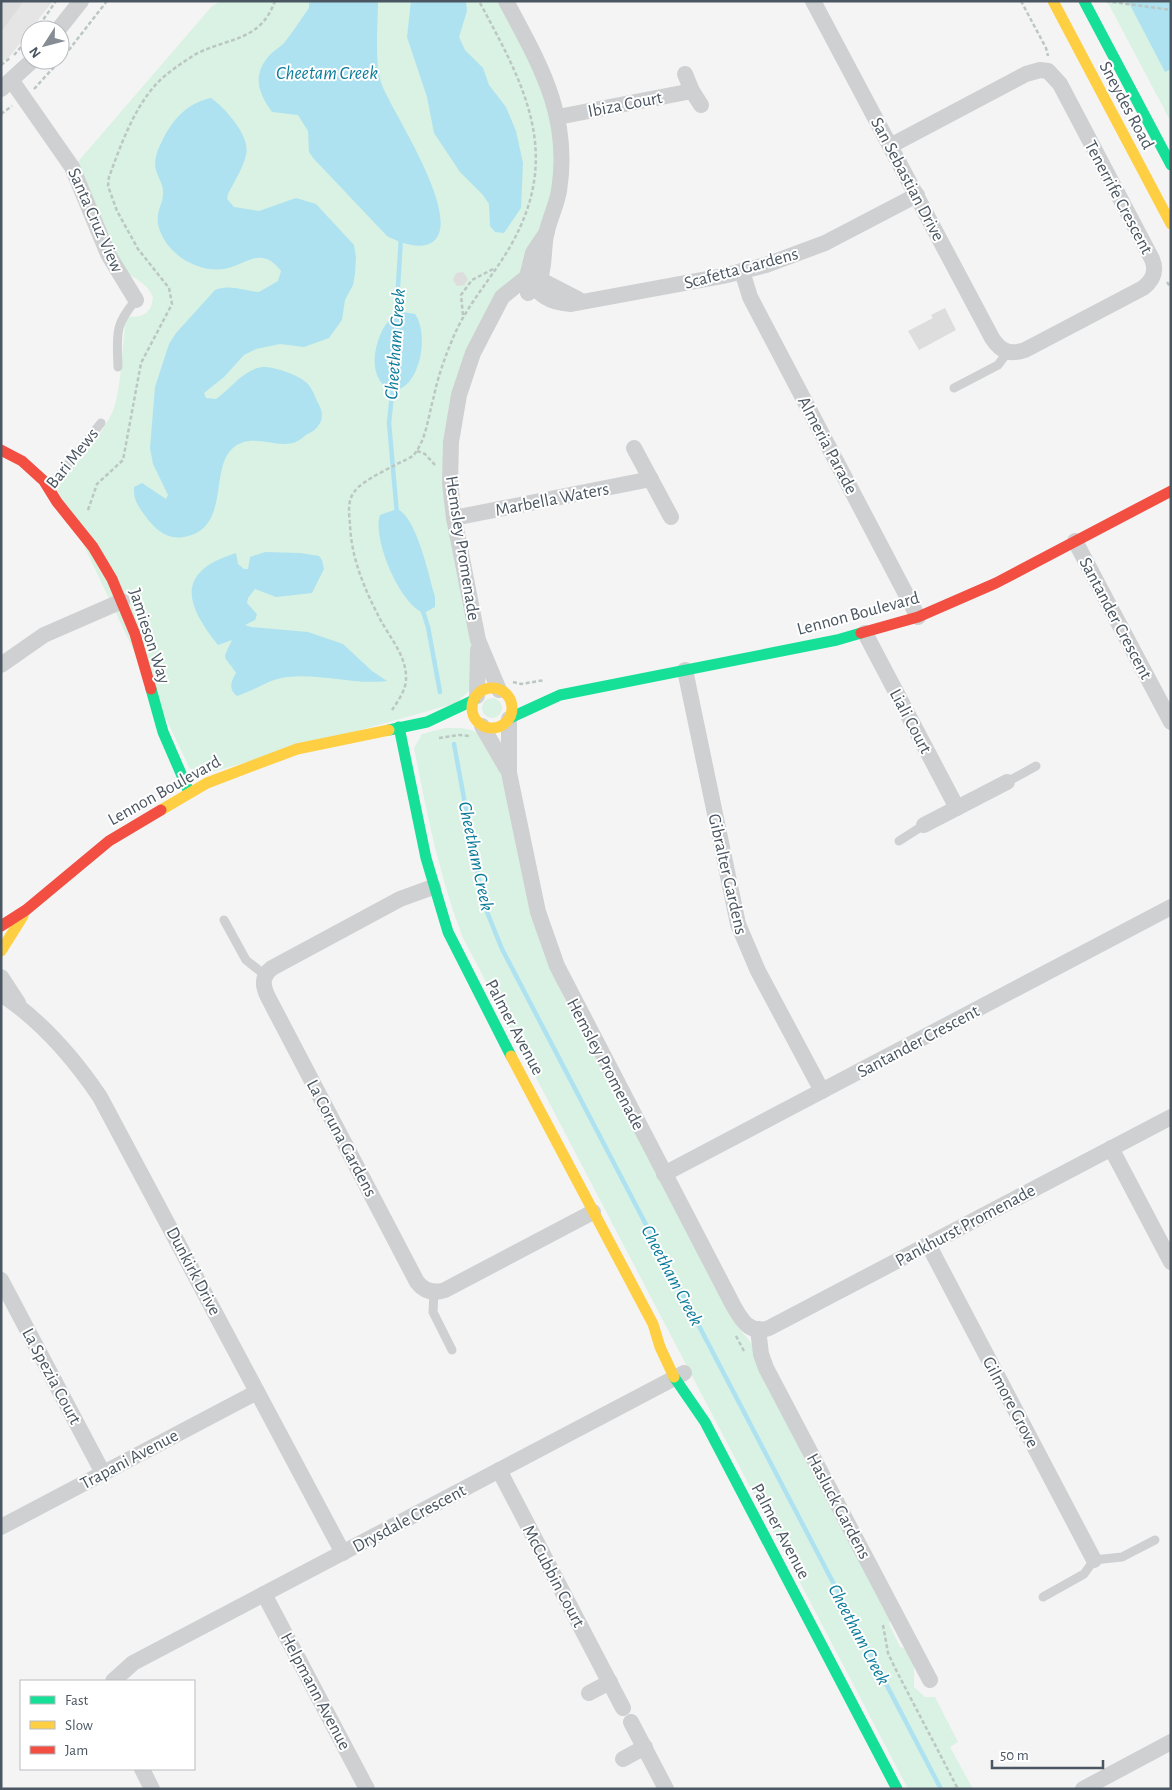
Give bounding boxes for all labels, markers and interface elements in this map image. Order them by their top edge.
north arrow [20,20,70,70]
text: N [27,44,44,60]
street label: Sneydes Road [1096,59,1157,152]
water label: Cheetam Creek [276,64,378,83]
street label: Ibiza Court [586,89,664,121]
street label: San Sebastian Drive [867,115,947,244]
street label: Tenerrife Crescent [1081,138,1156,258]
street label: Santa Cruz View [64,166,126,275]
street label: Scafetta Gardens [682,245,800,293]
water label: Cheetham Creek [382,288,409,400]
street label: Almeria Parade [794,394,860,497]
street label: Bari Mews [43,425,102,492]
street label: Hemsley Promenade [442,475,482,622]
street label: Marbella Waters [494,480,611,520]
street label: Santander Crescent [1075,555,1155,683]
street label: Jamieson Way [125,587,173,686]
street label: Lennon Boulevard [795,589,921,639]
street label: Liali Court [886,686,935,757]
street label: Lennon Boulevard [105,753,224,829]
water label: Cheetham Creek [455,800,496,913]
street label: Gibralter Gardens [704,812,750,936]
street label: Palmer Avenue [481,977,547,1078]
street label: Hemsley Promenade [563,996,647,1133]
street label: Santander Crescent [855,1002,983,1082]
street label: La Coruna Gardens [303,1077,380,1200]
street label: Pankhurst Promenade [893,1181,1038,1270]
water label: Cheetham Creek [637,1222,706,1329]
street label: Dunkirk Drive [162,1224,224,1318]
street label: La Spezia Court [18,1325,84,1428]
street label: Gilmore Grove [979,1354,1042,1451]
street label: Trapani Avenue [78,1427,181,1493]
street label: Hasluck Gardens [803,1451,873,1562]
street label: Drysdale Crescent [350,1481,469,1556]
street label: Palmer Avenue [747,1481,813,1582]
street label: McCubbin Court [519,1523,588,1631]
water label: Cheetham Creek [824,1581,893,1688]
street label: Helpmann Avenue [277,1630,354,1753]
legend [20,1680,195,1770]
text: Fast [65,1693,89,1708]
text: Slow [65,1718,93,1733]
scale bar [992,1738,1103,1770]
text: Jam [65,1743,88,1758]
text: 50 m [1000,1748,1029,1763]

